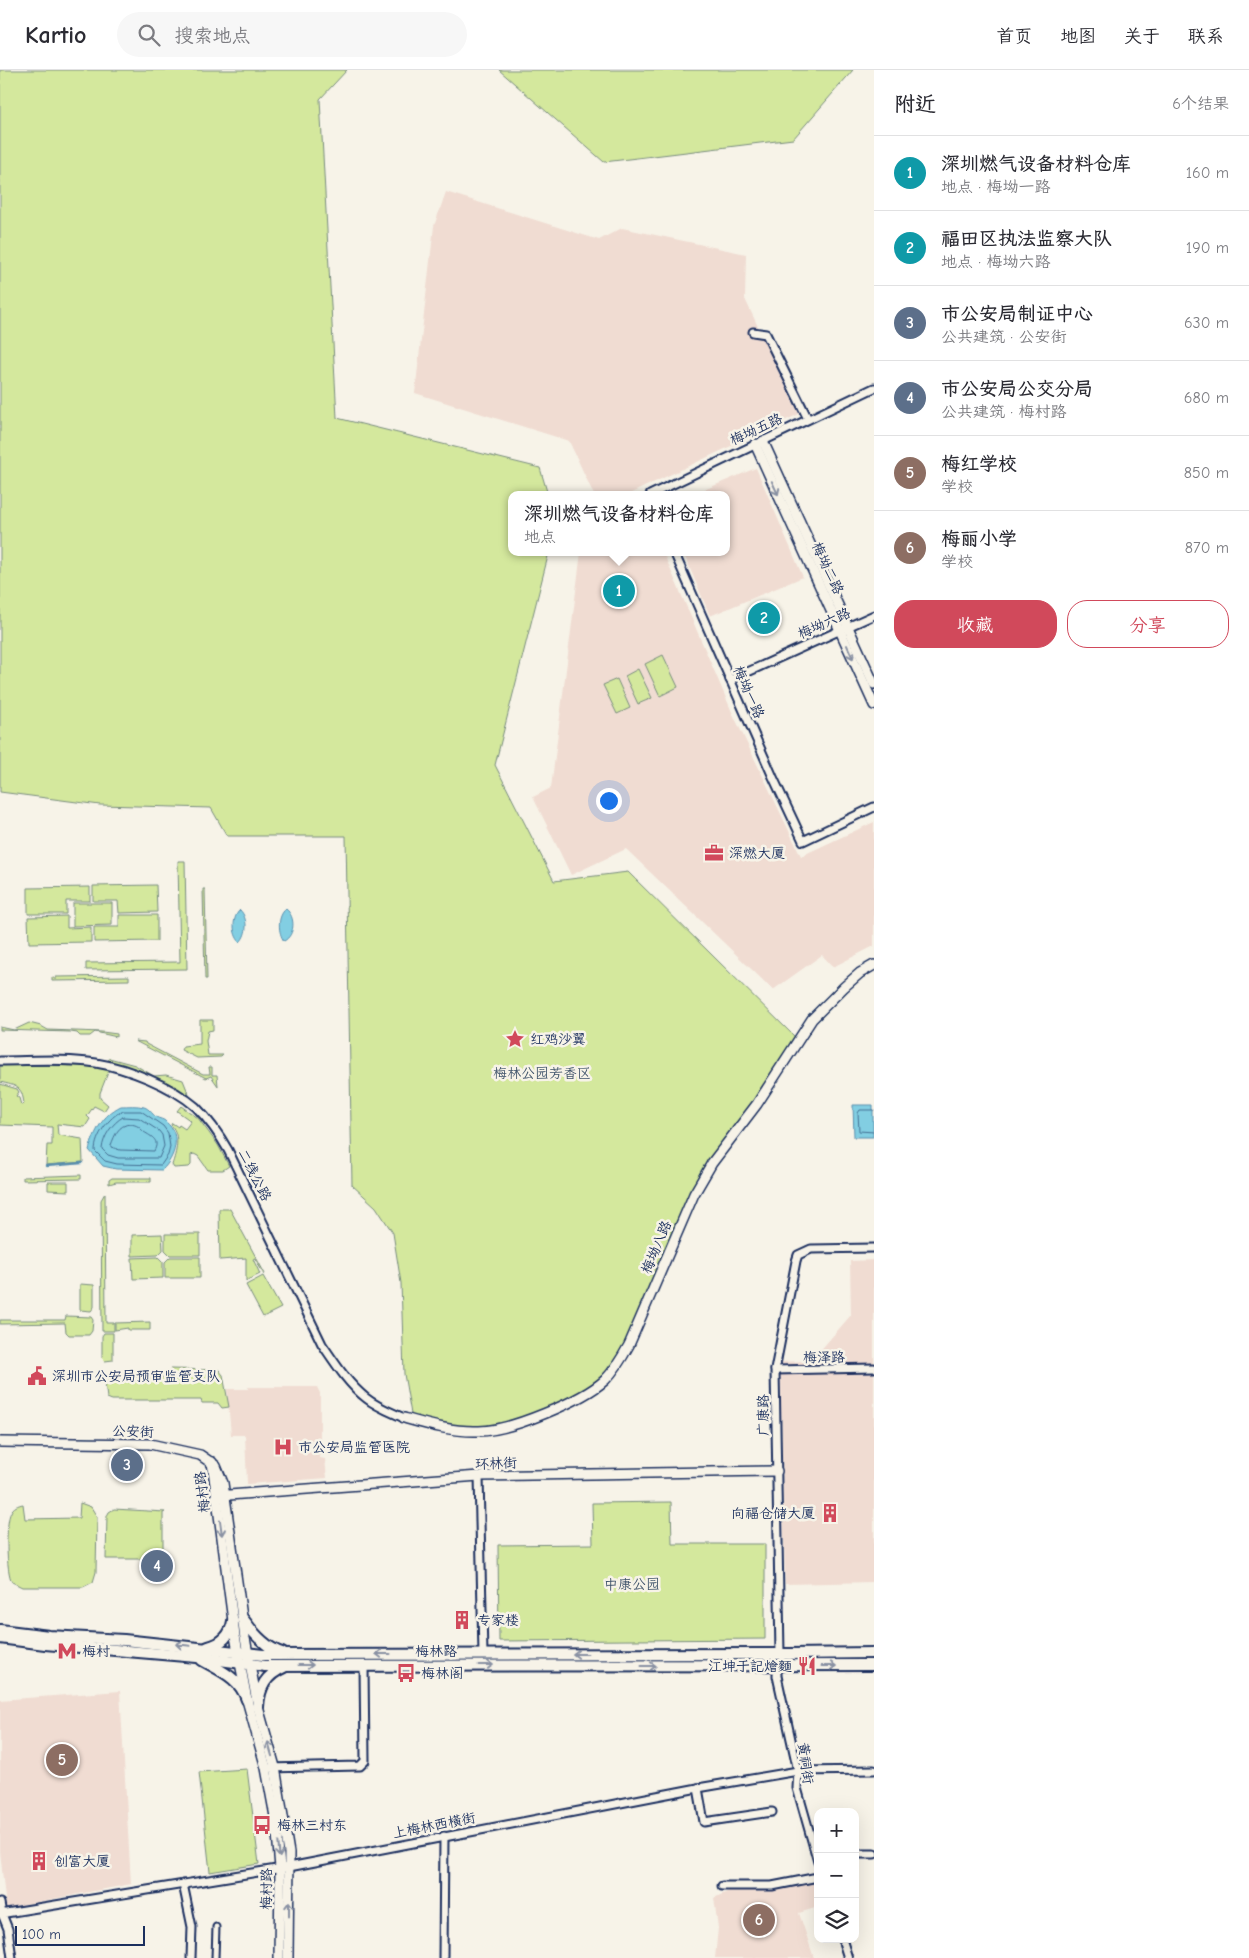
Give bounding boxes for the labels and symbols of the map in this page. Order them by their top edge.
street label: 梅坳五路 [727,410,785,449]
one-way arrow [771,480,781,495]
street label: 梅坳二路 [808,539,847,597]
pin: 1 [603,572,635,610]
pin: 2 [748,599,780,637]
street label: 梅坳六路 [795,604,853,643]
one-way arrow [846,644,856,659]
street label: 梅坳一路 [729,663,768,721]
your location [596,788,622,814]
office icon: 深燃大厦 [703,842,725,864]
place label: 深燃大厦 [729,845,785,862]
place icon: 红鸡沙翼 [504,1028,526,1050]
place label: 红鸡沙翼 [530,1031,586,1048]
park label: 梅林公园芳香区 [493,1065,591,1082]
street label: 二线公路 [234,1146,275,1204]
street label: 梅坳八路 [638,1218,675,1276]
street label: 梅泽路 [803,1349,845,1366]
public building icon: 深圳市公安局预审监管支队 [26,1365,48,1387]
place label: 深圳市公安局预审监管支队 [52,1368,220,1385]
street label: 广康路 [755,1394,772,1436]
street label: 公安街 [112,1422,154,1441]
hospital icon: 市公安局监管医院 [272,1436,294,1458]
place label: 市公安局监管医院 [298,1439,410,1456]
pin: 3 [111,1446,143,1484]
street label: 环林街 [475,1454,517,1473]
street label: 梅村路 [192,1470,213,1514]
building icon: 向福仓储大厦 [819,1502,841,1524]
place label: 向福仓储大厦 [731,1505,815,1522]
one-way arrow [216,1520,226,1536]
pin: 4 [141,1547,173,1585]
park label: 中康公园 [604,1576,660,1593]
building icon: 专家楼 [451,1609,473,1631]
place label: 专家楼 [477,1612,519,1629]
metro station icon: 梅村 [56,1640,78,1662]
one-way arrow [175,1641,191,1650]
place label: 梅村 [82,1643,110,1660]
street label: 梅林路 [415,1643,457,1660]
one-way arrow [375,1649,392,1659]
one-way arrow [573,1649,589,1659]
restaurant icon: 江坤于記燴麵 [796,1655,818,1677]
place label: 江坤于記燴麵 [708,1658,792,1675]
one-way arrow [298,1660,314,1670]
one-way arrow [478,1660,494,1670]
one-way arrow [640,1661,657,1671]
one-way arrow [820,1661,837,1671]
bus stop icon: 梅林阁 [395,1662,417,1684]
place label: 梅林阁 [421,1665,463,1682]
pin: 5 [46,1741,78,1779]
one-way arrow [264,1741,274,1757]
street label: 黄祠街 [794,1741,817,1785]
street label: 上梅林西横街 [391,1809,477,1842]
bus stop icon: 梅林三村东 [251,1814,273,1836]
place label: 梅林三村东 [277,1817,347,1834]
one-way arrow [274,1842,284,1858]
building icon: 创富大厦 [28,1850,50,1872]
place label: 创富大厦 [54,1853,110,1870]
street label: 梅村路 [258,1868,275,1910]
pin: 6 [743,1901,775,1939]
one-way arrow [284,1902,294,1918]
scale bar [15,1923,145,1946]

